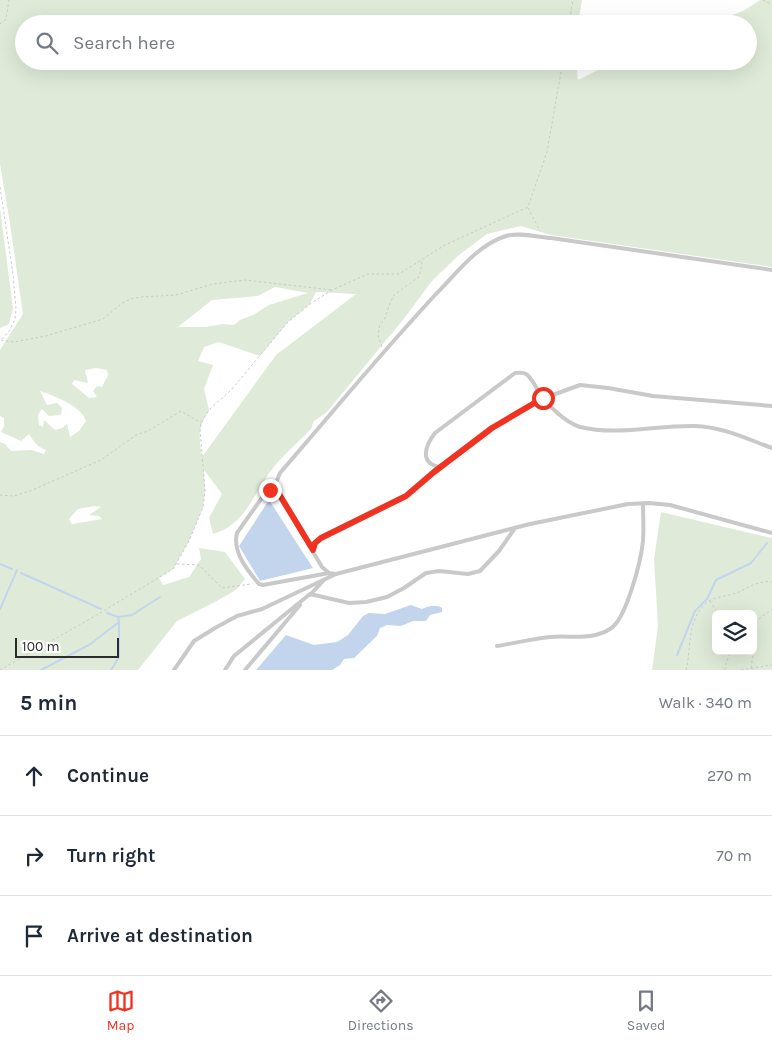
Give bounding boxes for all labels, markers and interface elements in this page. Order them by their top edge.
search box [15,15,757,70]
icon: search [33,29,61,57]
text: Search here [73,32,175,54]
route start [532,387,555,410]
route end [259,479,282,502]
map controls [712,610,757,655]
button: layers [712,610,757,655]
scale bar [15,635,119,658]
text: 100 m [22,638,60,655]
text: 5 min [20,691,77,715]
text: Walk · 340 m [659,693,752,712]
icon: ahead [20,762,48,790]
text: Continue [67,765,149,787]
text: 270 m [707,766,752,785]
icon: right [20,842,48,870]
text: Turn right [67,845,156,867]
text: 70 m [716,846,752,865]
icon: arrive [20,922,48,950]
text: Arrive at destination [67,925,253,947]
tab: Map [107,987,135,1034]
tab: Directions [348,987,414,1034]
tab: Saved [627,987,665,1034]

